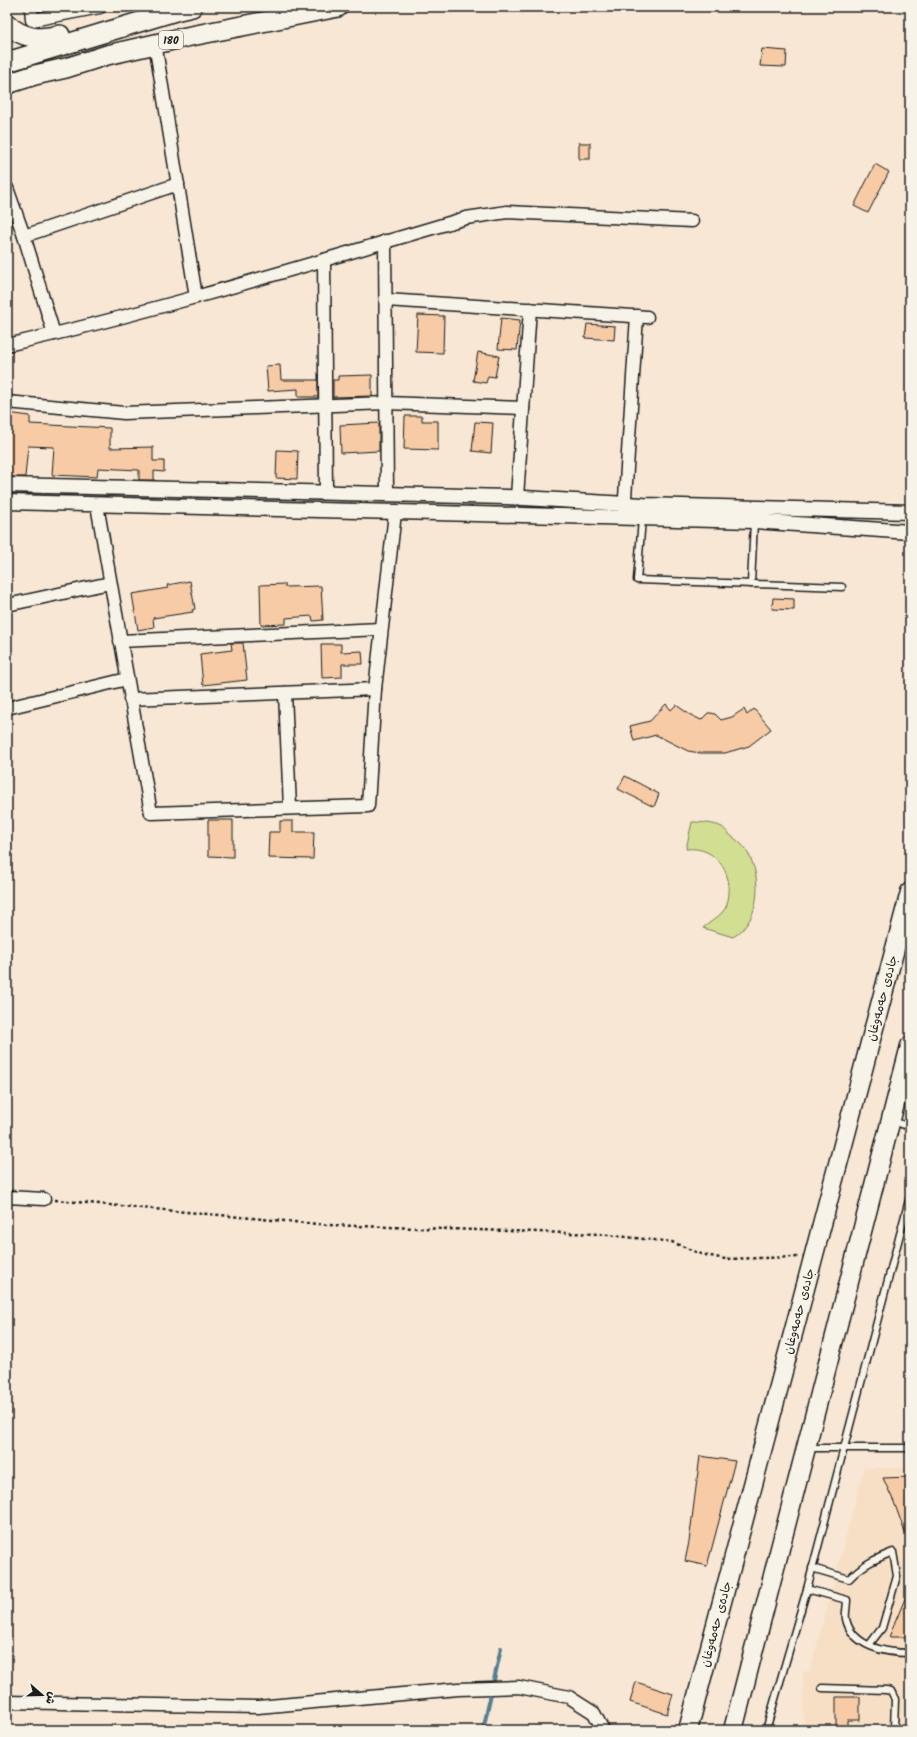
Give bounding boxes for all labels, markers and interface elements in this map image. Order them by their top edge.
road number: 180 [159,31,183,49]
street label: جادەی حەمەوغان [862,953,903,1043]
street label: جادەی حەمەوغان [779,1266,820,1356]
street label: جادەی حەمەوغان [696,1579,737,1669]
north arrow [22,1675,62,1715]
text: ش [40,1689,61,1707]

